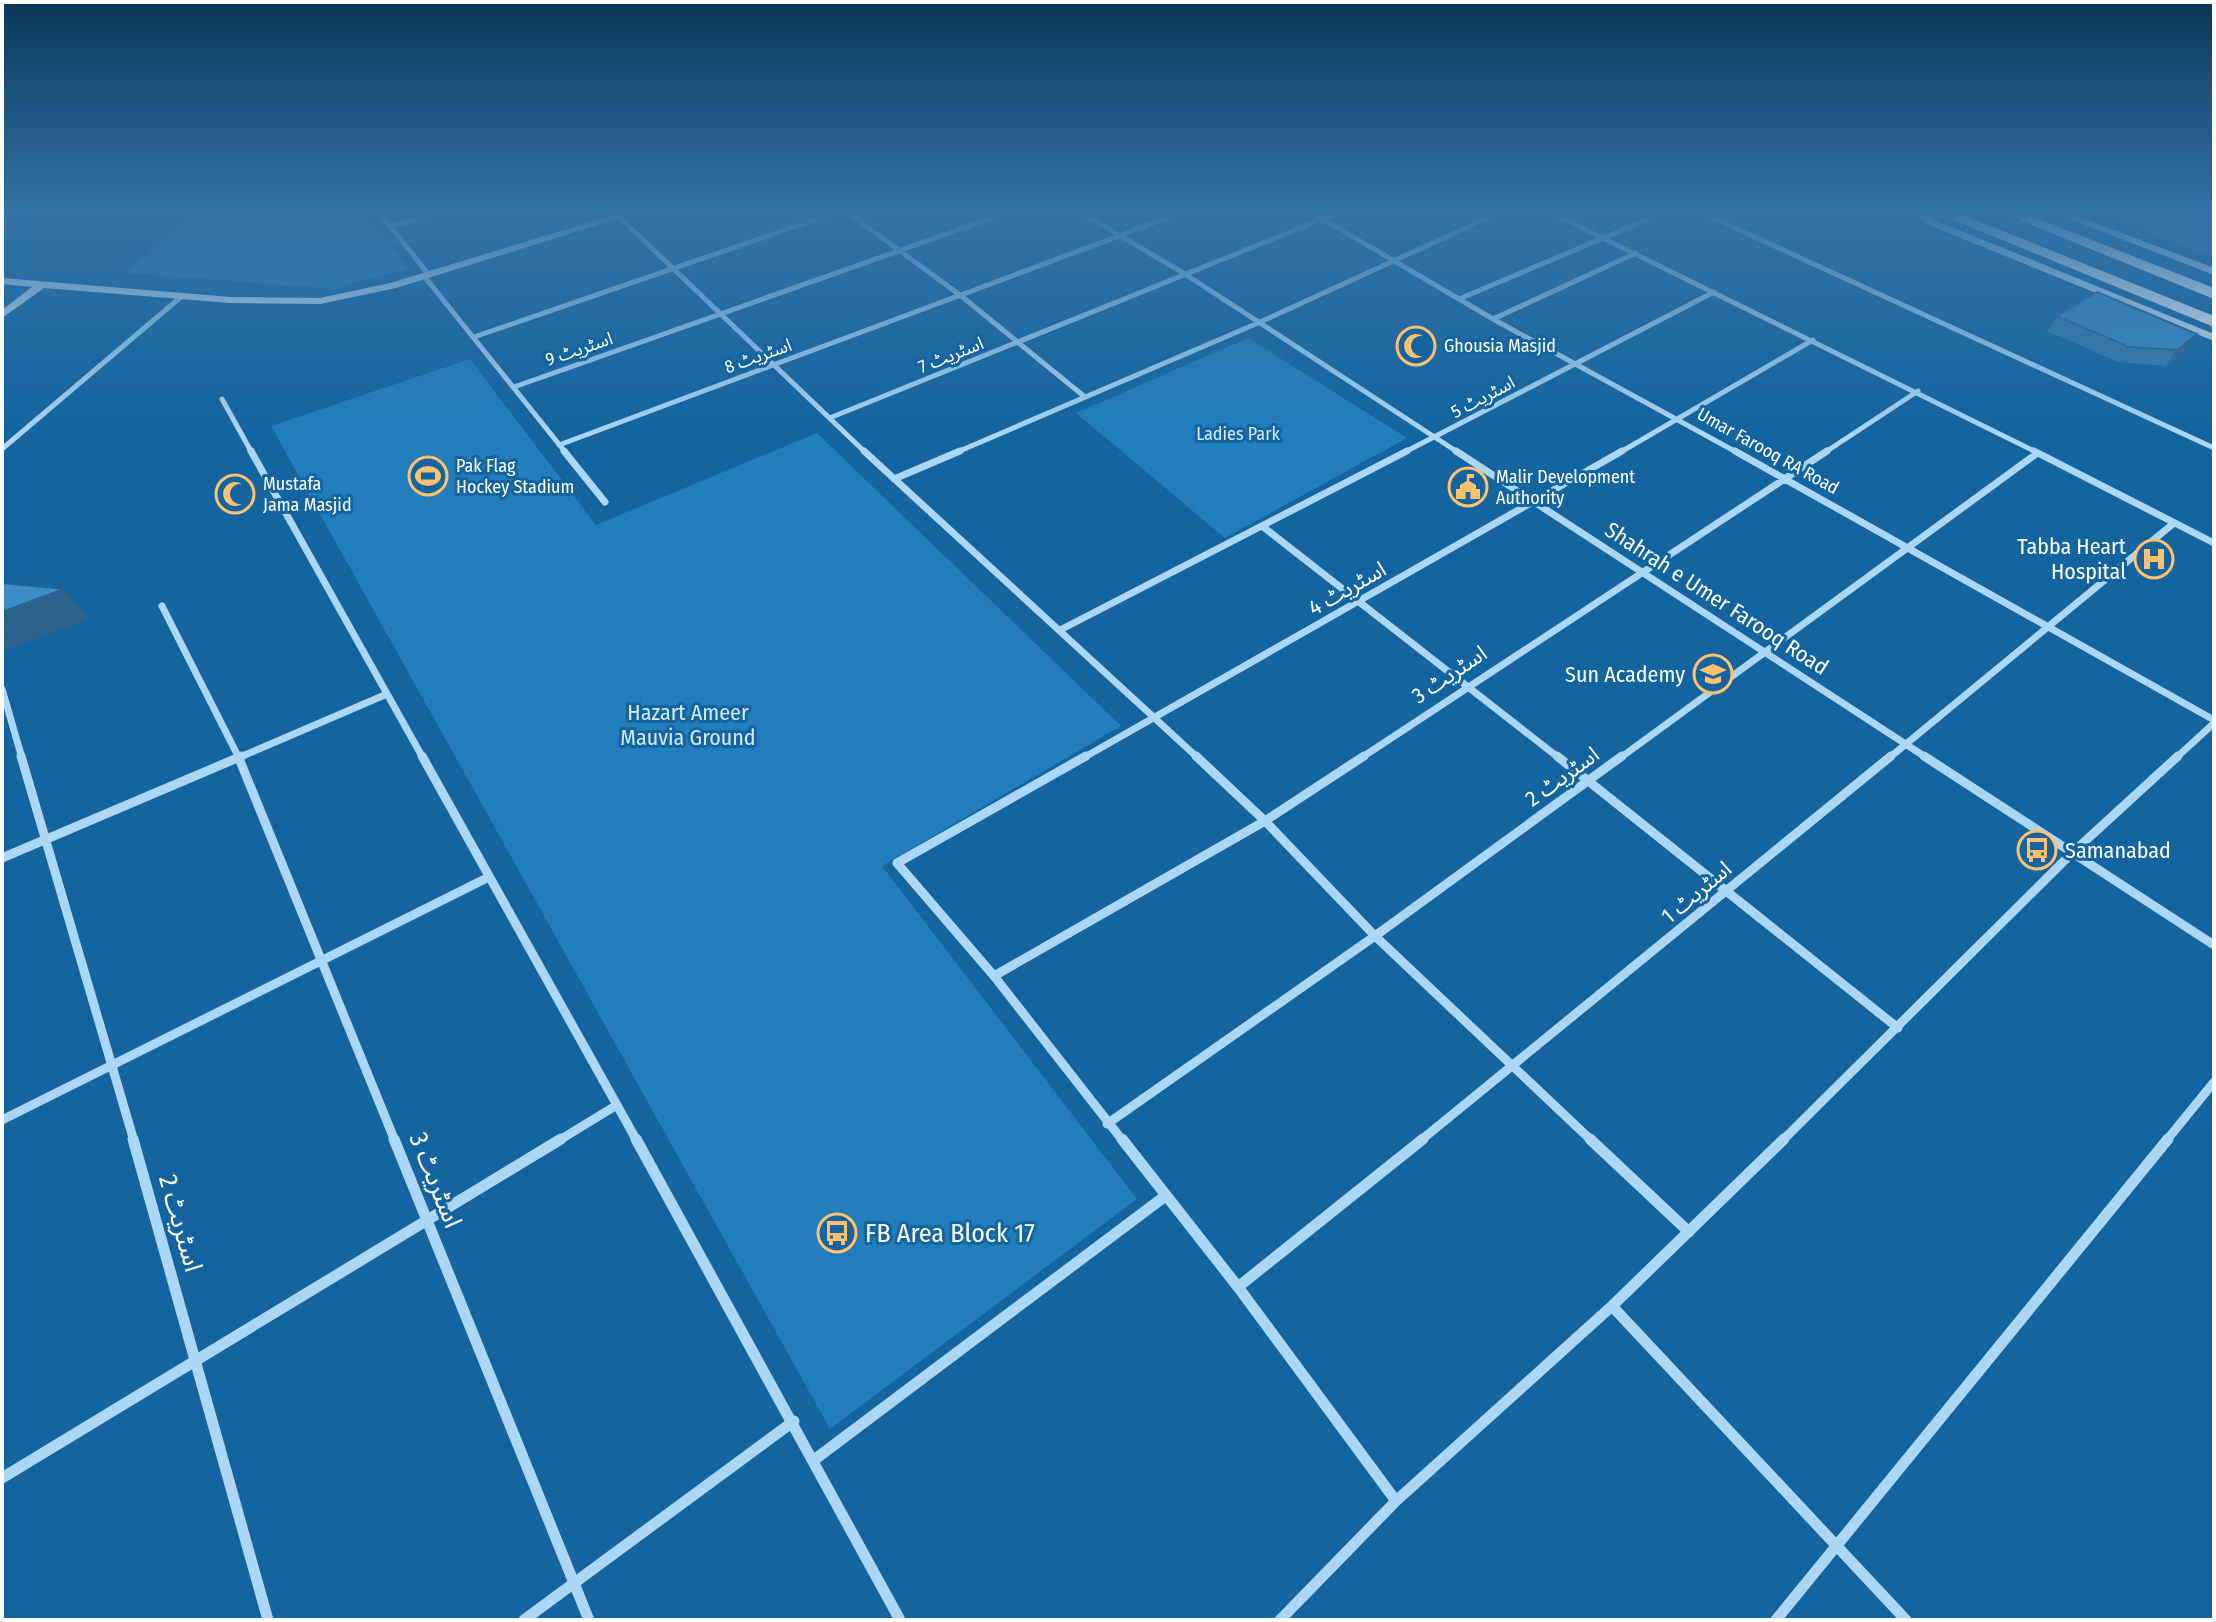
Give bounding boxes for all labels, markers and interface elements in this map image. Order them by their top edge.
mosque icon: Ghousia Masjid [1395,325,1437,367]
street label: اسٹریٹ 9 [542,327,616,371]
street label: اسٹریٹ 7 [915,332,987,378]
street label: اسٹریٹ 8 [721,334,795,378]
place label: Ghousia Masjid [1444,335,1556,357]
street label: اسٹریٹ 5 [1447,371,1519,423]
street label: Umar Farooq RA Road [1693,403,1843,499]
park label: Ladies Park [1196,423,1280,445]
sports icon: Pak Flag Hockey Stadium [407,455,449,497]
place label: Pak Flag Hockey Stadium [456,455,574,498]
public building icon: Malir Development Authority [1447,466,1489,508]
place label: Malir Development Authority [1496,466,1635,509]
mosque icon: Mustafa Jama Masjid [214,473,256,515]
place label: Mustafa Jama Masjid [263,473,352,516]
street label: Shahrah e Umer Farooq Road [1600,516,1833,681]
place label: Tabba Heart Hospital [2017,533,2127,585]
hospital icon: Tabba Heart Hospital [2133,538,2175,580]
street label: اسٹریٹ 4 [1304,555,1391,621]
street label: اسٹریٹ 3 [1407,640,1492,709]
school or university icon: Sun Academy [1692,653,1734,695]
place label: Sun Academy [1565,661,1685,688]
park label: Hazart Ameer Mauvia Ground [620,699,756,751]
street label: اسٹریٹ 2 [1520,741,1604,812]
bus stop icon: Samanabad [2016,829,2058,871]
place label: Samanabad [2065,837,2171,864]
street label: اسٹریٹ 1 [1656,855,1737,929]
street label: اسٹریٹ 3 [402,1128,469,1232]
street label: اسٹریٹ 2 [152,1171,209,1275]
bus stop icon: FB Area Block 17 [816,1212,858,1254]
place label: FB Area Block 17 [865,1218,1035,1249]

